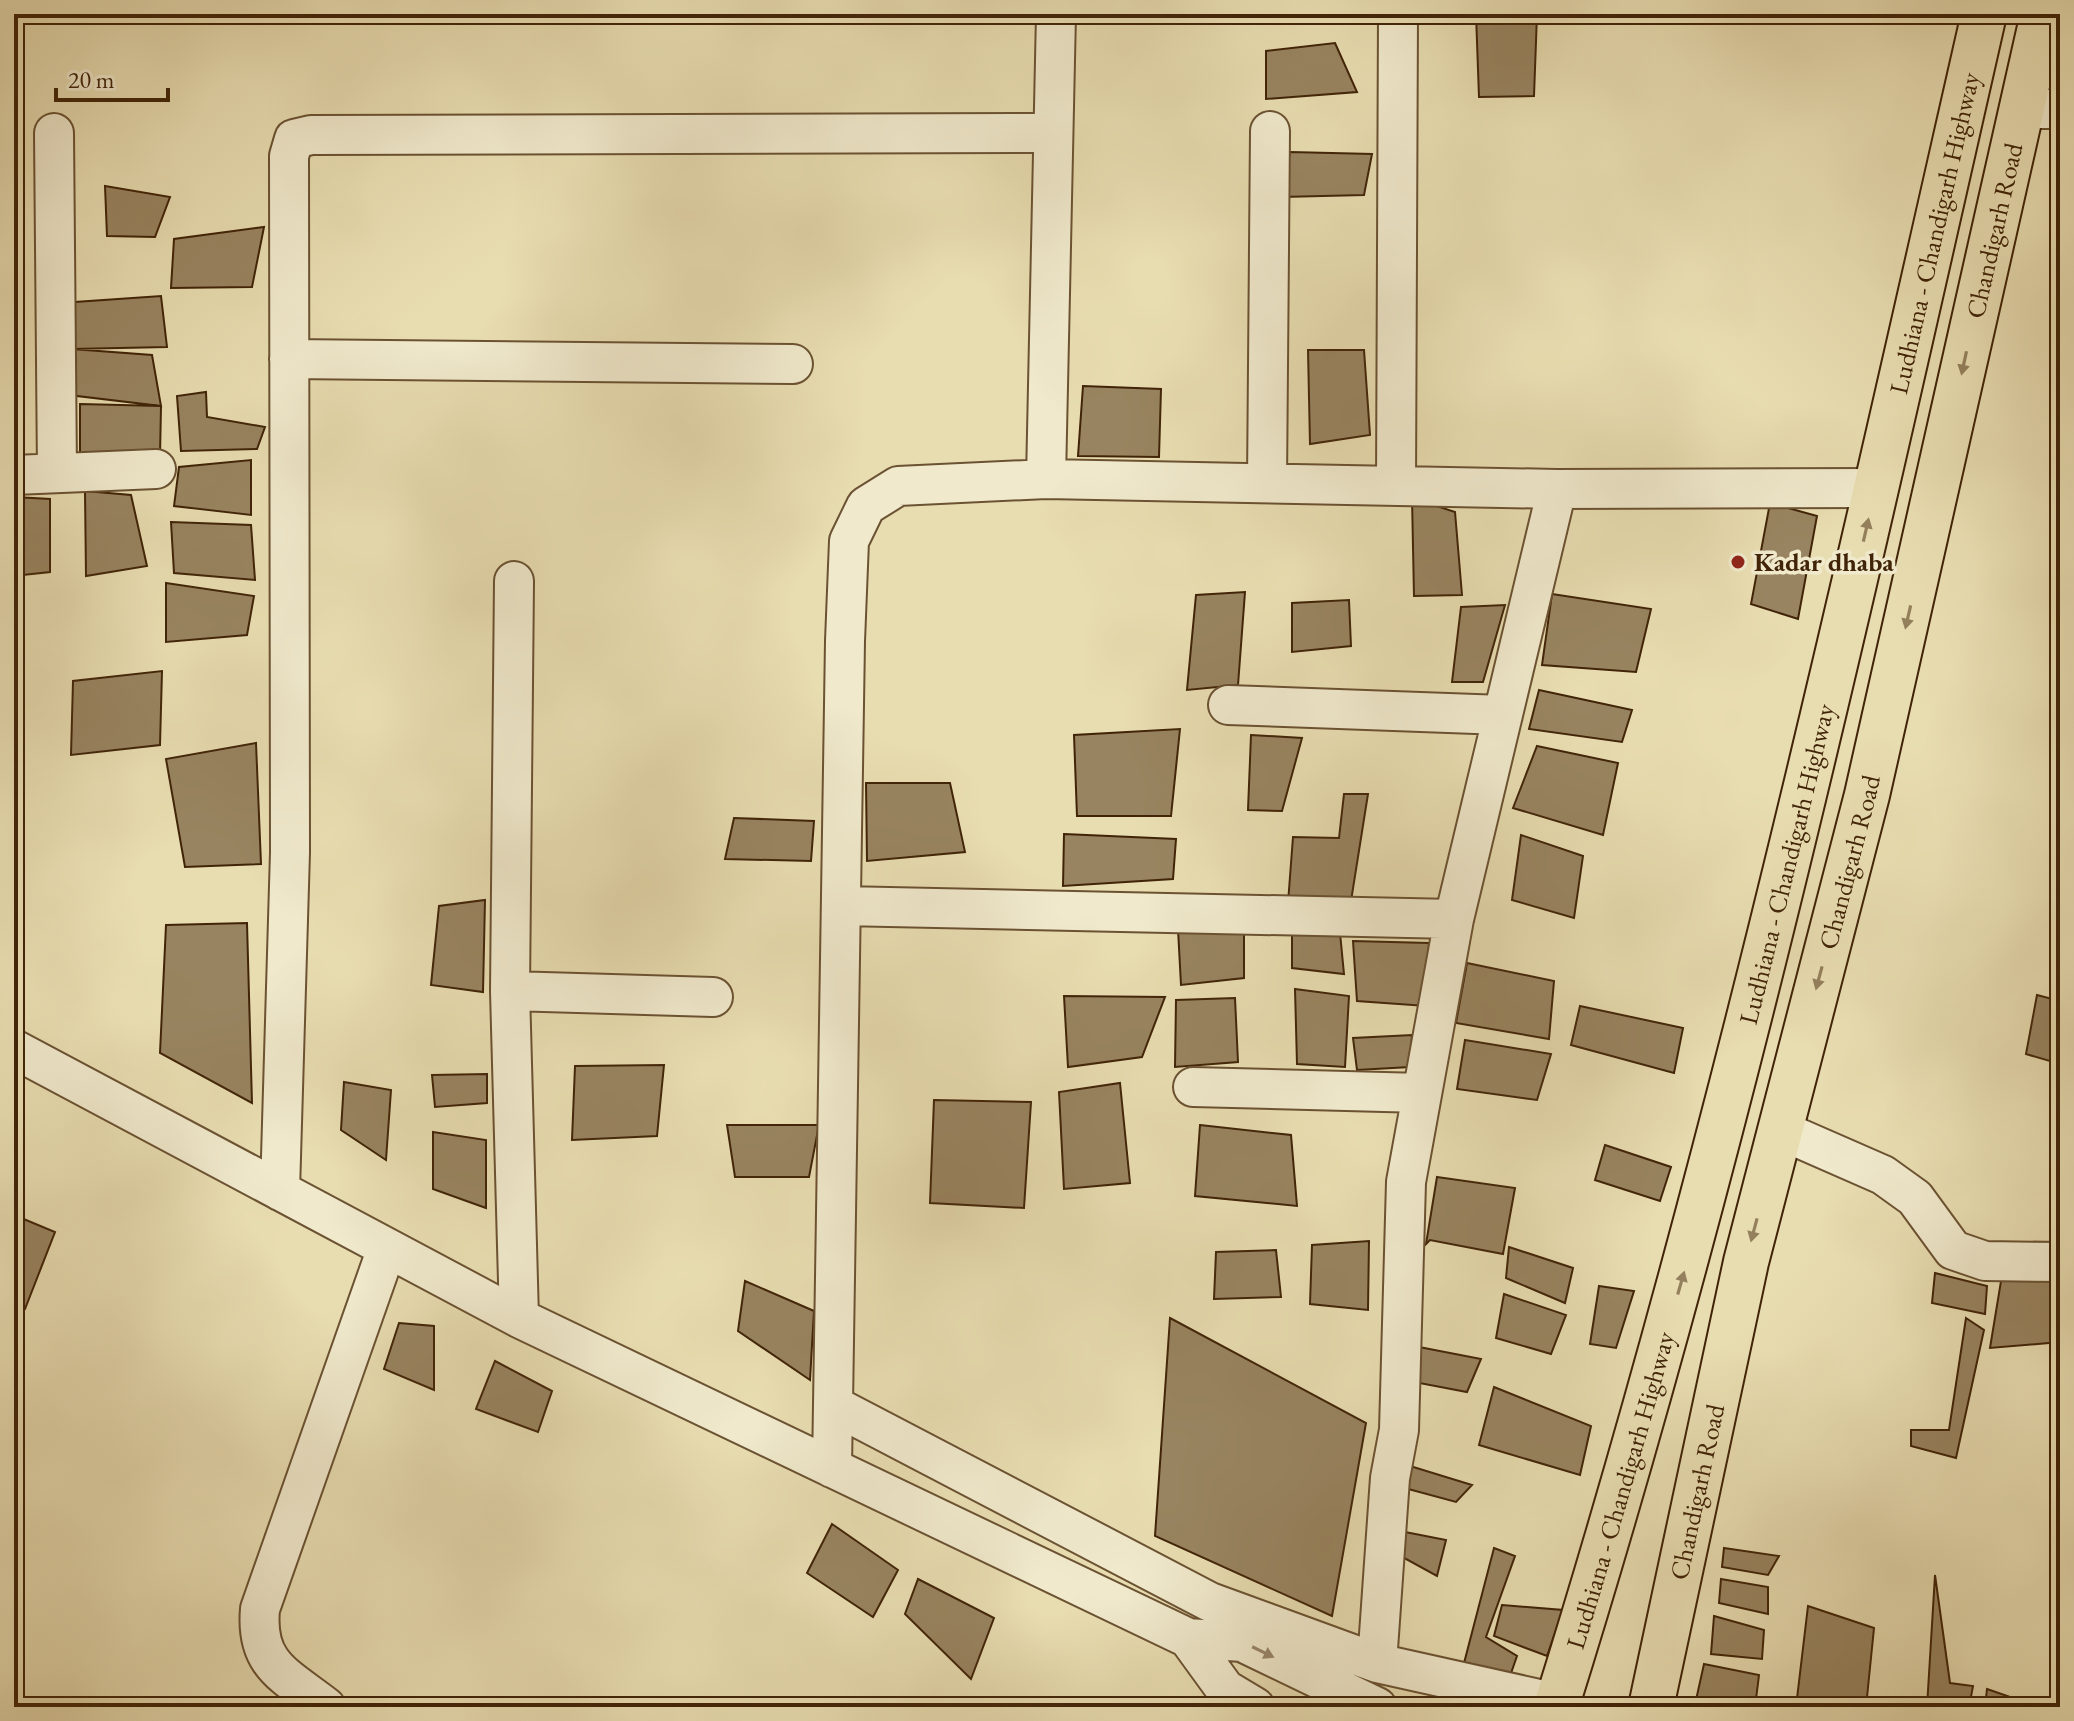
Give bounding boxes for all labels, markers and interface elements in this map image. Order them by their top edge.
scale bar [56,52,168,102]
text: 20 m [68,64,115,95]
street label: Ludhiana - Chandigarh Highway [1881,69,1987,397]
street label: Chandigarh Road [1958,139,2031,322]
one-way arrow [1957,351,1970,376]
one-way arrow [1860,518,1873,543]
place label: Kadar dhaba [1754,545,1894,579]
marker: Kadar dhaba [1729,553,1747,571]
one-way arrow [1901,605,1914,630]
street label: Ludhiana - Chandigarh Highway [1731,700,1842,1028]
street label: Chandigarh Road [1811,771,1888,953]
one-way arrow [1813,966,1825,991]
one-way arrow [1748,1218,1760,1243]
one-way arrow [1675,1271,1688,1295]
street label: Ludhiana - Chandigarh Highway [1558,1327,1682,1653]
street label: Chandigarh Road [1662,1400,1732,1583]
one-way arrow [1252,1645,1275,1659]

